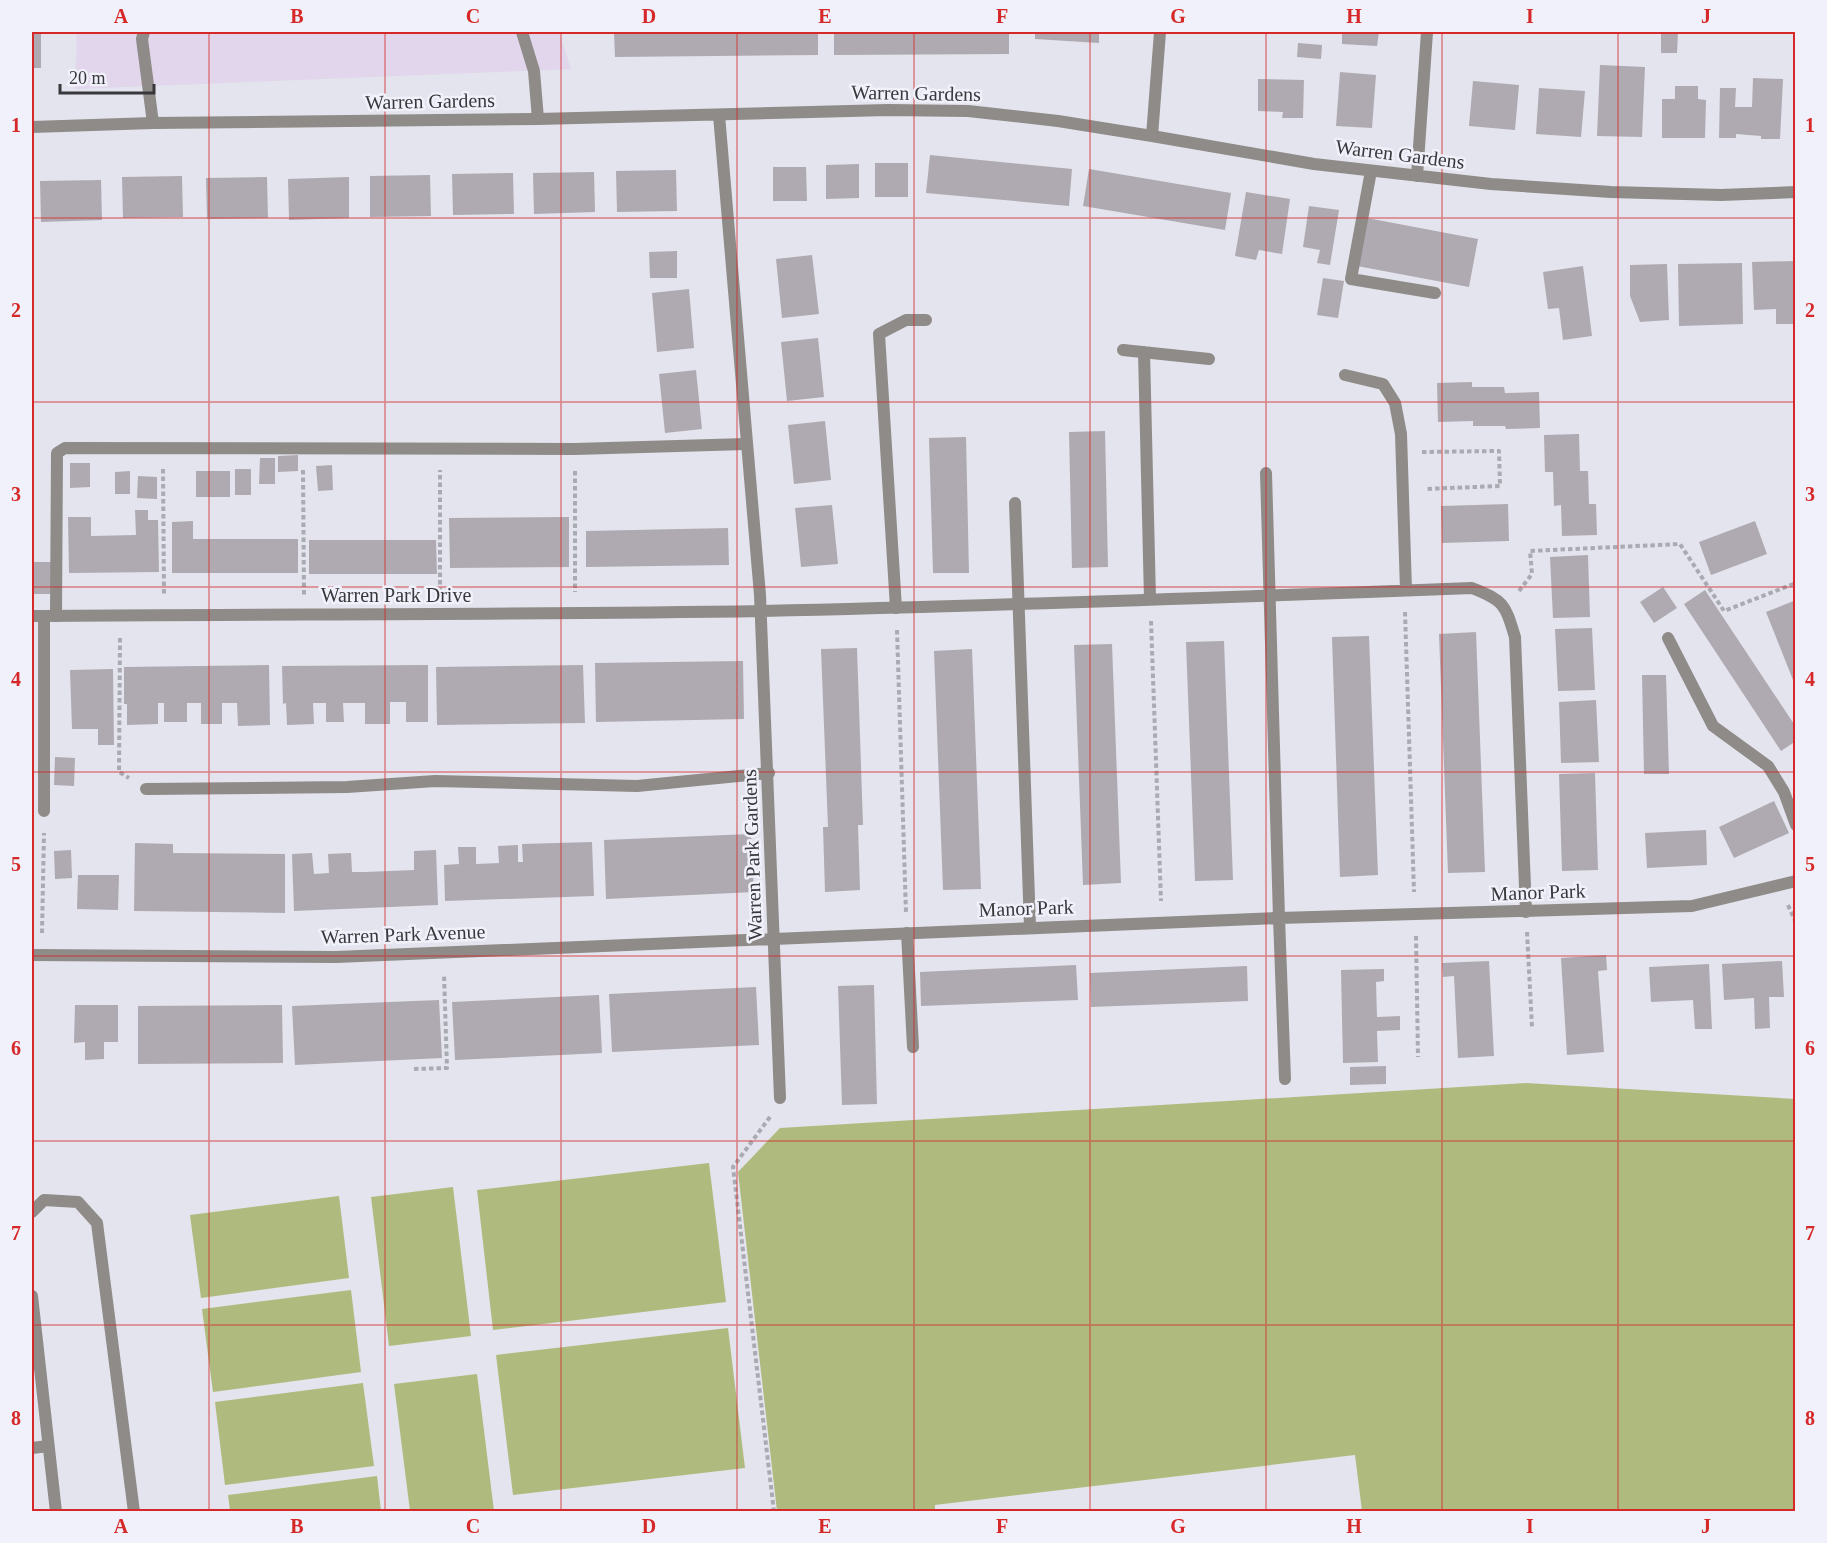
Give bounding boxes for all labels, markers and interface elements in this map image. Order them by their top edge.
text: A [114,5,129,27]
text: B [290,5,304,27]
text: C [466,5,480,27]
text: D [642,5,656,27]
text: E [818,5,832,27]
text: F [996,5,1008,27]
text: G [1170,5,1186,27]
text: H [1346,5,1362,27]
text: I [1526,5,1534,27]
text: J [1701,5,1711,27]
scale bar [60,57,154,95]
text: 20 m [69,68,106,88]
street label: Warren Gardens [851,81,981,105]
street label: Warren Gardens [365,89,495,113]
text: 1 [11,114,21,136]
text: 1 [1805,114,1815,136]
street label: Warren Gardens [1334,135,1466,173]
text: 2 [11,299,21,321]
text: 2 [1805,299,1815,321]
text: 3 [11,483,21,505]
text: 3 [1805,483,1815,505]
street label: Warren Park Drive [321,584,471,606]
text: 4 [11,668,21,690]
text: 4 [1805,668,1815,690]
street label: Warren Park Gardens [738,769,766,941]
text: 5 [11,853,21,875]
text: 5 [1805,853,1815,875]
street label: Manor Park [1490,879,1586,905]
street label: Manor Park [978,895,1074,921]
street label: Warren Park Avenue [320,920,486,948]
text: 6 [11,1037,21,1059]
text: 6 [1805,1037,1815,1059]
text: 7 [11,1222,21,1244]
text: 7 [1805,1222,1815,1244]
text: 8 [11,1407,21,1429]
text: 8 [1805,1407,1815,1429]
text: A [114,1515,129,1537]
text: B [290,1515,304,1537]
text: C [466,1515,480,1537]
text: D [642,1515,656,1537]
text: E [818,1515,832,1537]
text: F [996,1515,1008,1537]
text: G [1170,1515,1186,1537]
text: H [1346,1515,1362,1537]
text: I [1526,1515,1534,1537]
text: J [1701,1515,1711,1537]

